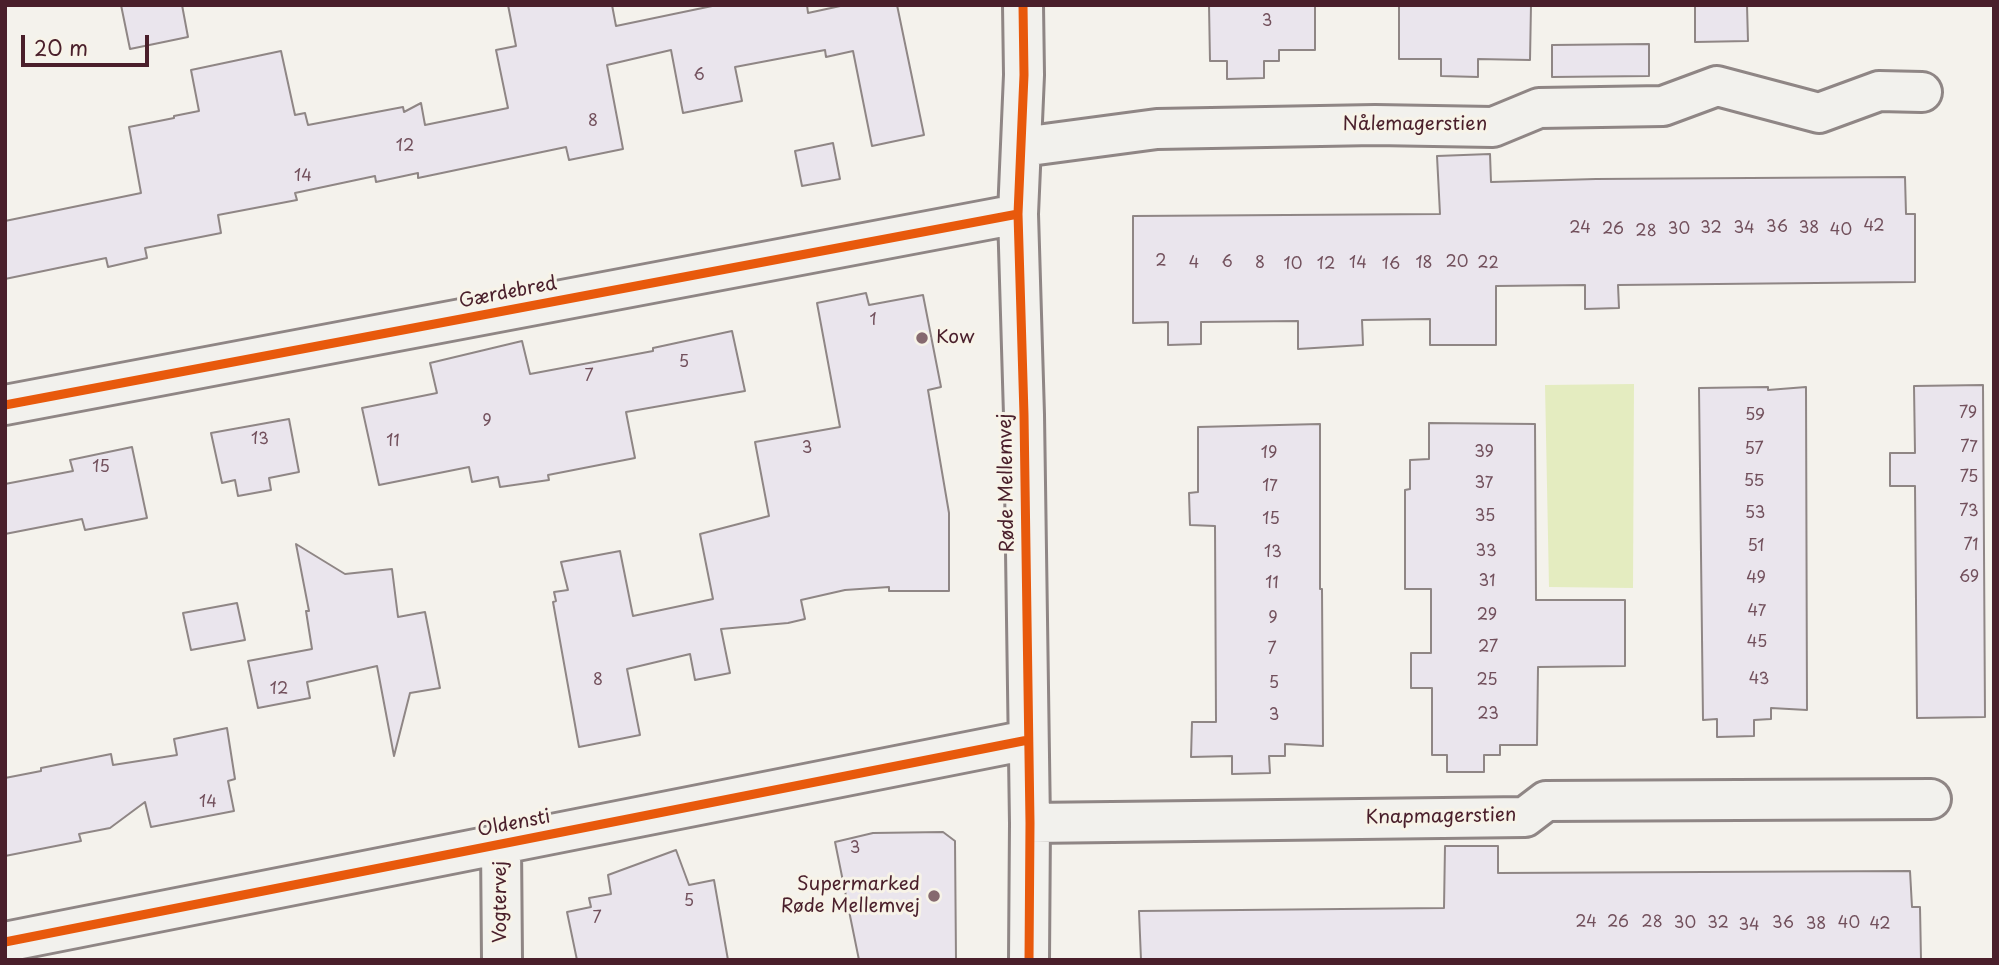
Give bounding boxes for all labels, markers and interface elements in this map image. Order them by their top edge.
house number: 3 [1262,12,1272,32]
scale bar [24,21,152,65]
text: 20 m [34,31,88,63]
house number: 6 [693,66,705,86]
house number: 8 [588,112,598,132]
street label: Nålemagerstien [1343,114,1487,136]
house number: 12 [396,137,414,157]
house number: 14 [294,167,312,187]
house number: 42 [1863,217,1885,237]
house number: 36 [1766,218,1788,238]
house number: 24 [1569,219,1591,239]
house number: 32 [1700,219,1722,239]
house number: 34 [1733,219,1755,239]
house number: 38 [1799,219,1819,239]
house number: 26 [1602,220,1624,240]
house number: 30 [1668,220,1690,240]
house number: 40 [1830,221,1852,241]
house number: 28 [1635,222,1657,242]
house number: 2 [1155,252,1167,272]
house number: 6 [1221,253,1233,273]
house number: 20 [1446,253,1468,273]
house number: 4 [1189,254,1199,274]
house number: 8 [1255,254,1265,274]
house number: 14 [1349,254,1367,274]
house number: 18 [1415,254,1433,274]
house number: 22 [1477,254,1499,274]
house number: 10 [1284,255,1302,275]
house number: 12 [1317,255,1335,275]
house number: 16 [1382,255,1400,275]
street label: Gærdebred [457,272,559,314]
house number: 1 [869,311,877,331]
place label: Kow [936,327,974,349]
marker: Kow [914,330,930,346]
house number: 5 [679,353,689,373]
house number: 7 [584,367,594,387]
house number: 79 [1959,404,1977,424]
house number: 59 [1745,406,1765,426]
house number: 9 [482,412,492,432]
street label: Røde Mellemvej [994,413,1020,553]
house number: 13 [251,430,269,450]
house number: 11 [386,432,400,452]
house number: 77 [1960,438,1978,458]
house number: 3 [802,439,812,459]
house number: 57 [1744,440,1764,460]
house number: 39 [1474,443,1494,463]
house number: 19 [1261,444,1277,464]
house number: 15 [92,458,110,478]
house number: 75 [1960,468,1978,488]
house number: 55 [1744,472,1764,492]
house number: 37 [1475,474,1493,494]
house number: 17 [1262,477,1278,497]
house number: 73 [1959,502,1979,522]
house number: 53 [1745,504,1765,524]
house number: 35 [1475,507,1495,527]
house number: 15 [1262,510,1280,530]
house number: 71 [1964,536,1978,556]
house number: 51 [1747,537,1765,557]
house number: 33 [1475,542,1497,562]
house number: 13 [1264,543,1282,563]
house number: 69 [1959,568,1979,588]
house number: 49 [1746,569,1766,589]
house number: 31 [1479,572,1495,592]
house number: 11 [1265,574,1279,594]
house number: 47 [1748,602,1766,622]
house number: 29 [1477,606,1497,626]
house number: 9 [1268,609,1278,629]
house number: 45 [1747,633,1767,653]
house number: 27 [1478,638,1498,658]
house number: 7 [1267,640,1277,660]
house number: 43 [1749,670,1769,690]
house number: 8 [593,671,603,691]
house number: 25 [1476,671,1498,691]
house number: 5 [1269,674,1279,694]
house number: 12 [270,680,288,700]
house number: 23 [1477,705,1499,725]
house number: 3 [1269,706,1279,726]
house number: 14 [199,793,217,813]
street label: Knapmagerstien [1365,804,1517,830]
street label: Oldensti [476,806,552,842]
house number: 3 [850,839,860,859]
street label: Vogtervej [490,861,512,943]
place label: Supermarked Røde Mellemvej [781,874,920,918]
marker: Supermarked Røde Mellemvej [926,888,942,904]
house number: 5 [684,892,694,912]
house number: 7 [592,909,602,929]
house number: 24 [1575,913,1597,933]
house number: 26 [1607,913,1629,933]
house number: 28 [1641,913,1663,933]
house number: 30 [1674,914,1696,934]
house number: 32 [1707,914,1729,934]
house number: 36 [1772,914,1794,934]
house number: 40 [1838,914,1860,934]
house number: 38 [1806,915,1826,935]
house number: 42 [1869,915,1891,935]
house number: 34 [1738,916,1760,936]

